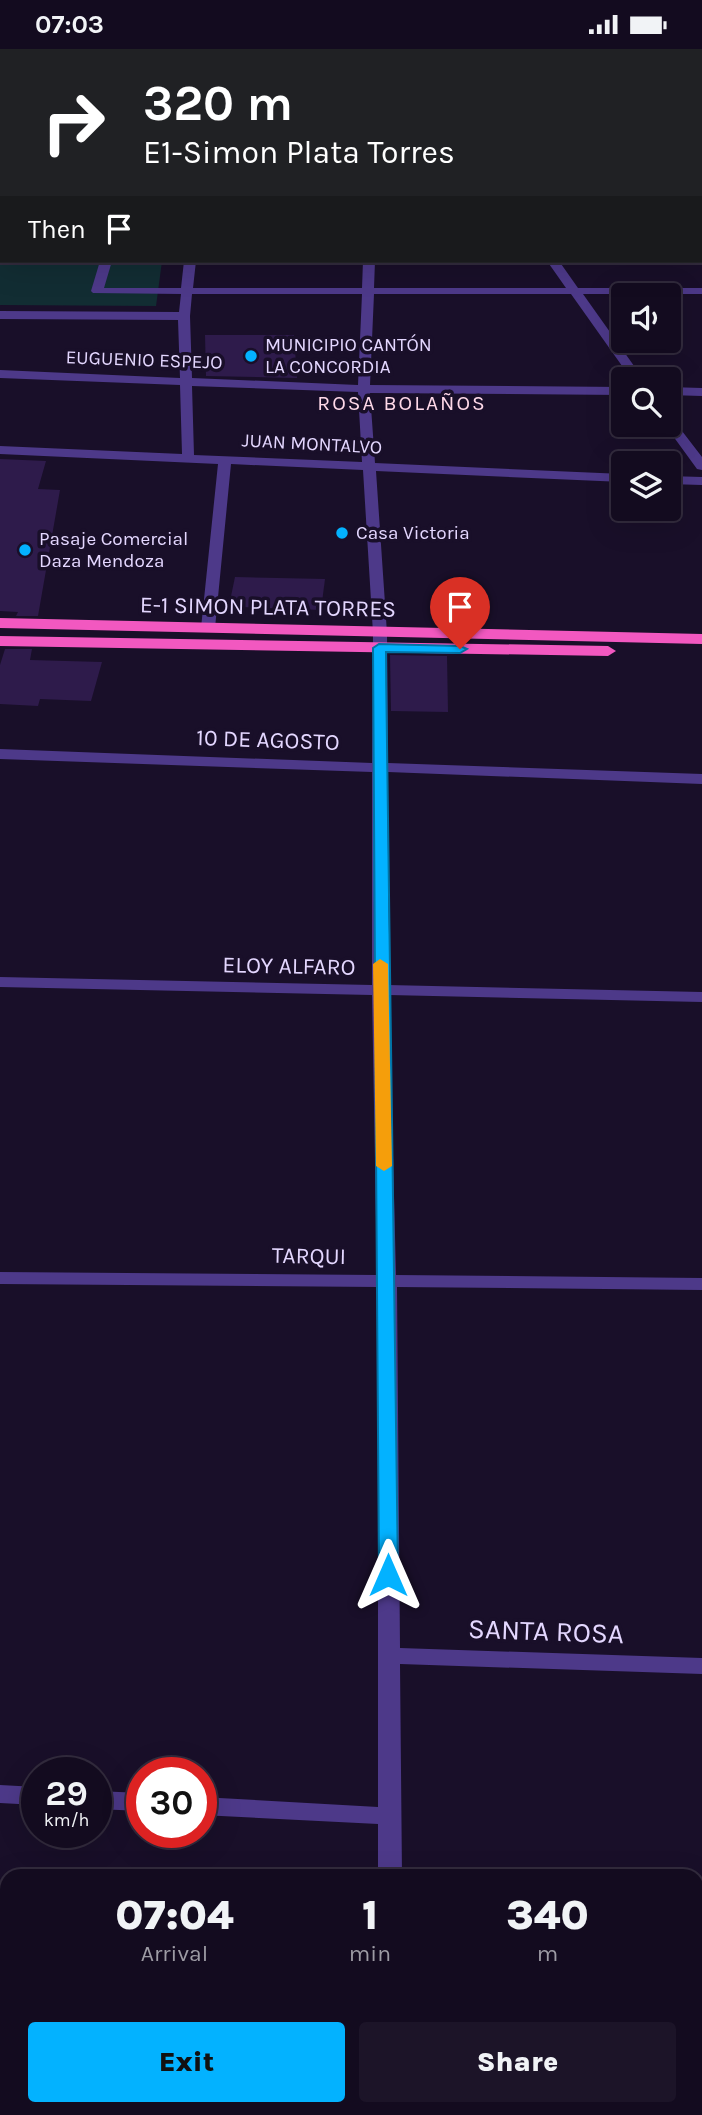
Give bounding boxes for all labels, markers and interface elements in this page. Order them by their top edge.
text: 07:03 [35,9,104,40]
text: 320 m [143,75,293,132]
icon: right [28,77,119,168]
text: E1-Simon Plata Torres [143,134,455,171]
icon: arrive [100,210,138,248]
text: Then [28,214,86,245]
map controls [611,283,681,521]
button: sound [611,283,681,353]
place label: MUNICIPIO CANTÓN LA CONCORDIA [265,333,432,378]
street label: EUGUENIO ESPEJO [65,346,223,374]
marker: MUNICIPIO CANTÓN LA CONCORDIA [243,348,259,364]
button: search [611,367,681,437]
district label: ROSA BOLAÑOS [317,391,487,415]
street label: JUAN MONTALVO [241,429,383,459]
button: layers [611,451,681,521]
place label: Casa Victoria [356,522,470,544]
marker: Casa Victoria [334,525,350,541]
place label: Pasaje Comercial Daza Mendoza [39,528,188,572]
marker: Pasaje Comercial Daza Mendoza [17,542,33,558]
pin [430,577,490,649]
icon: arrive [441,588,479,626]
street label: E-1 SIMON PLATA TORRES [140,591,396,623]
street label: 10 DE AGOSTO [196,724,340,756]
street label: ELOY ALFARO [222,951,356,981]
street label: TARQUI [272,1242,346,1270]
position arrow [351,1538,425,1612]
street label: SANTA ROSA [467,1612,625,1650]
speed limit sign: 30 [126,1757,217,1848]
text: 29 [45,1773,88,1814]
text: km/h [44,1809,89,1831]
text: 07:04 [115,1890,234,1940]
text: 1 [362,1890,378,1940]
text: 340 [506,1890,589,1940]
text: Arrival [141,1940,208,1967]
text: min [349,1940,391,1967]
text: m [537,1940,558,1967]
button: Exit [28,2022,345,2102]
button: Share [359,2022,676,2102]

